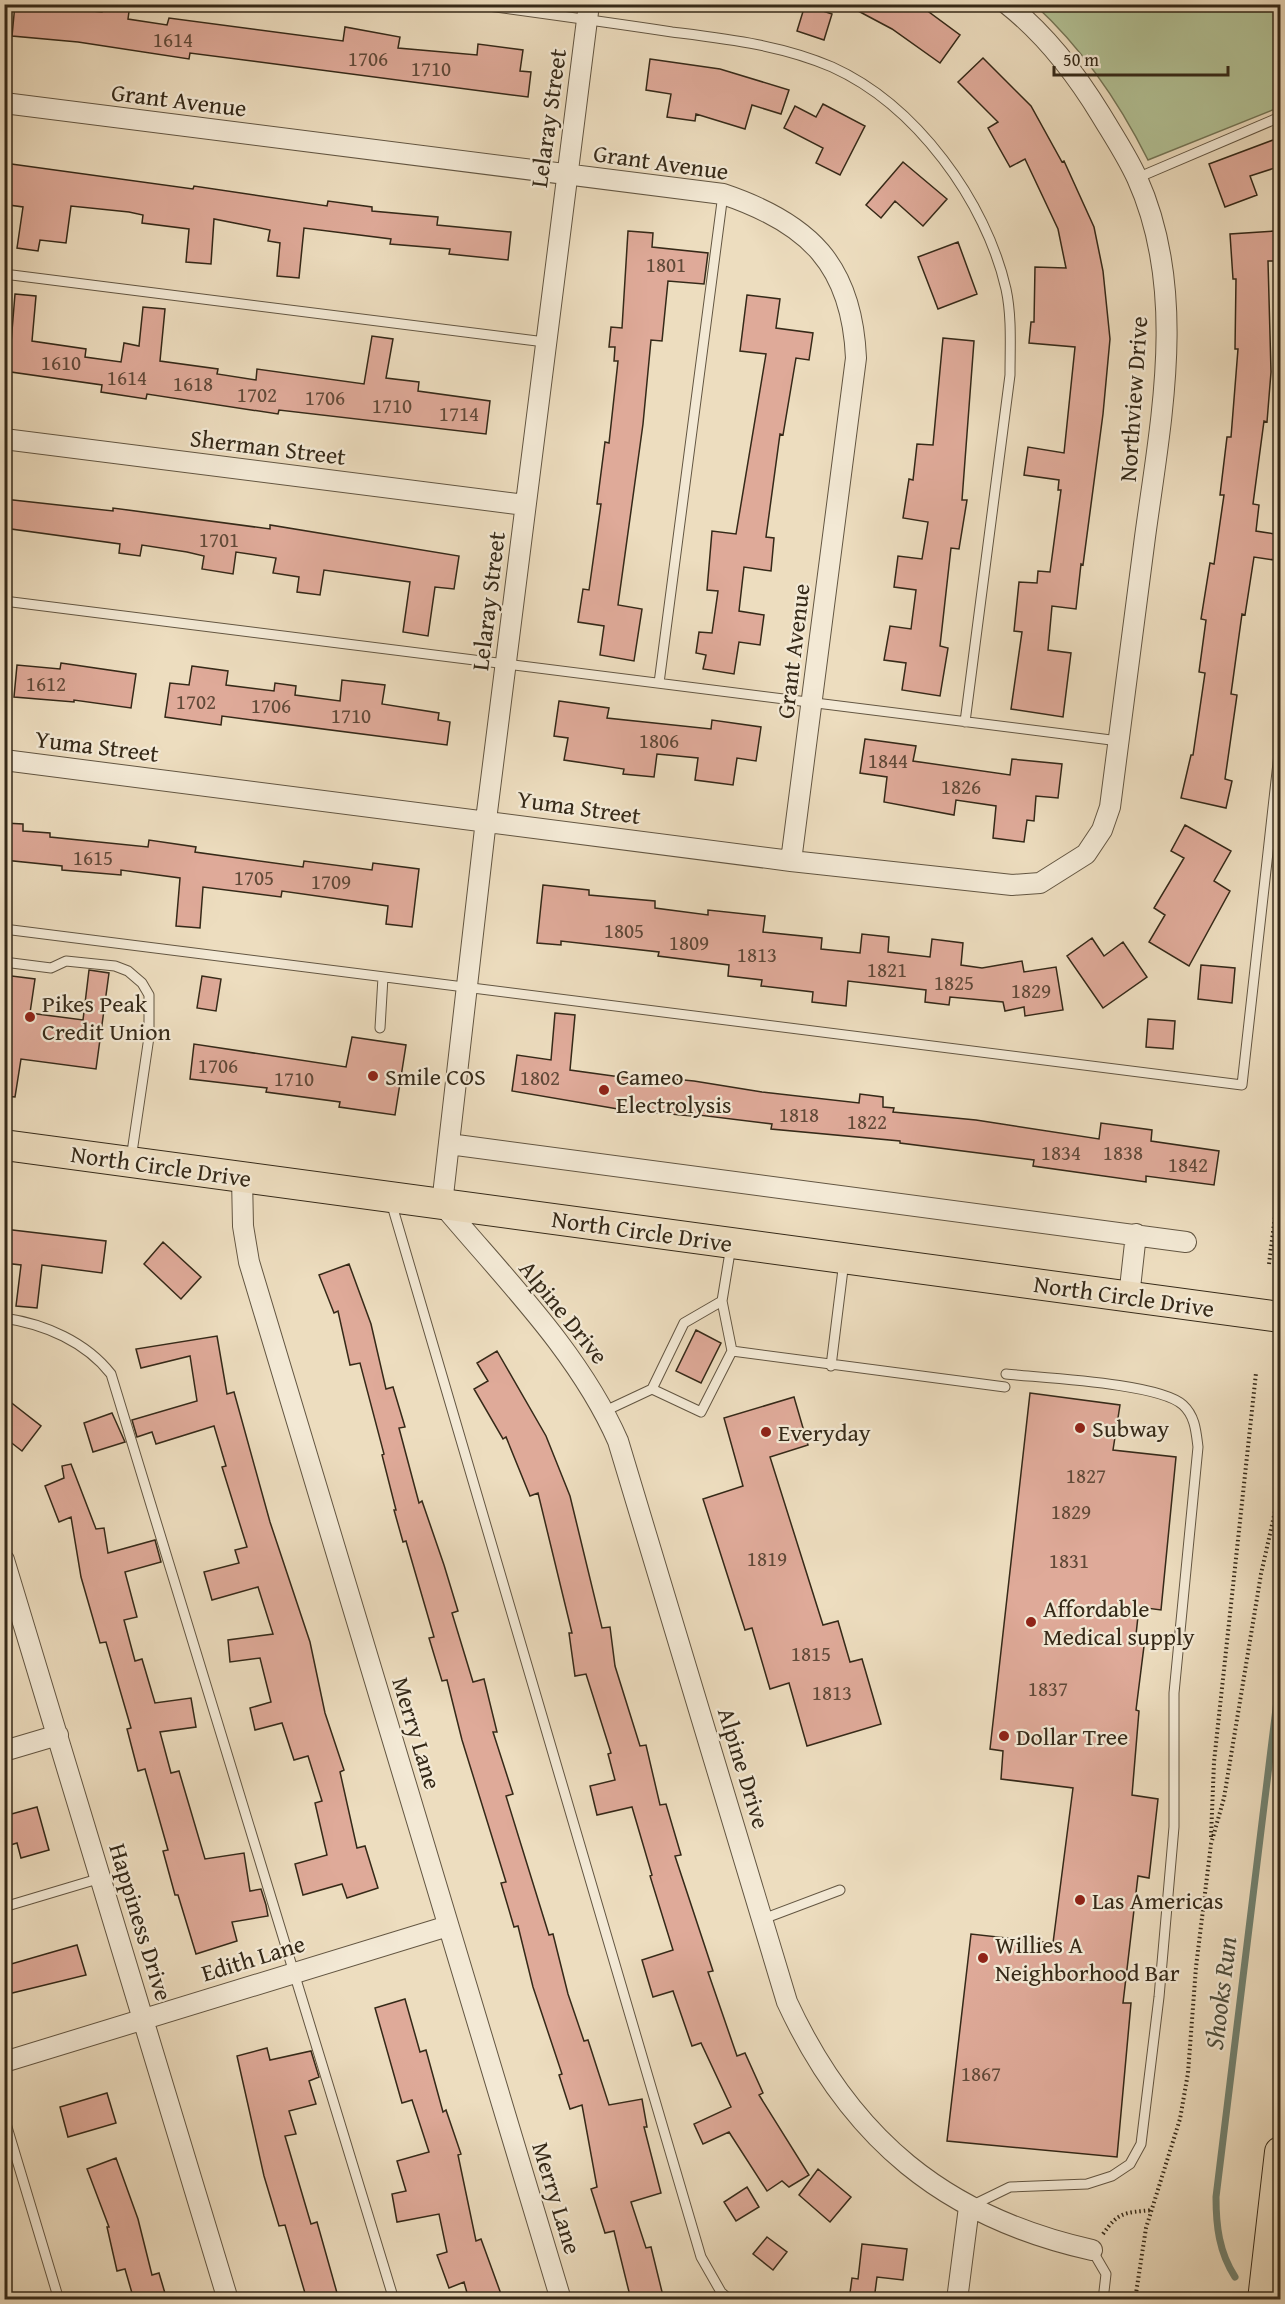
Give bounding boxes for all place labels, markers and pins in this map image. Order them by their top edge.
place label: Pikes Peak Credit Union [42,986,171,1049]
marker: Pikes Peak Credit Union [23,1010,37,1024]
place label: Smile COS [385,1059,486,1094]
place label: Cameo Electrolysis [616,1059,732,1122]
marker: Smile COS [366,1069,380,1083]
marker: Cameo Electrolysis [597,1083,611,1097]
place label: Subway [1092,1411,1169,1446]
place label: Everyday [778,1415,871,1450]
marker: Subway [1073,1421,1087,1435]
marker: Everyday [759,1425,773,1439]
place label: Affordable Medical supply [1043,1591,1195,1654]
marker: Affordable Medical supply [1024,1615,1038,1629]
place label: Dollar Tree [1016,1719,1128,1754]
marker: Dollar Tree [997,1729,1011,1743]
place label: Las Americas [1092,1883,1223,1918]
marker: Las Americas [1073,1893,1087,1907]
place label: Willies A Neighborhood Bar [995,1927,1180,1990]
marker: Willies A Neighborhood Bar [976,1951,990,1965]

